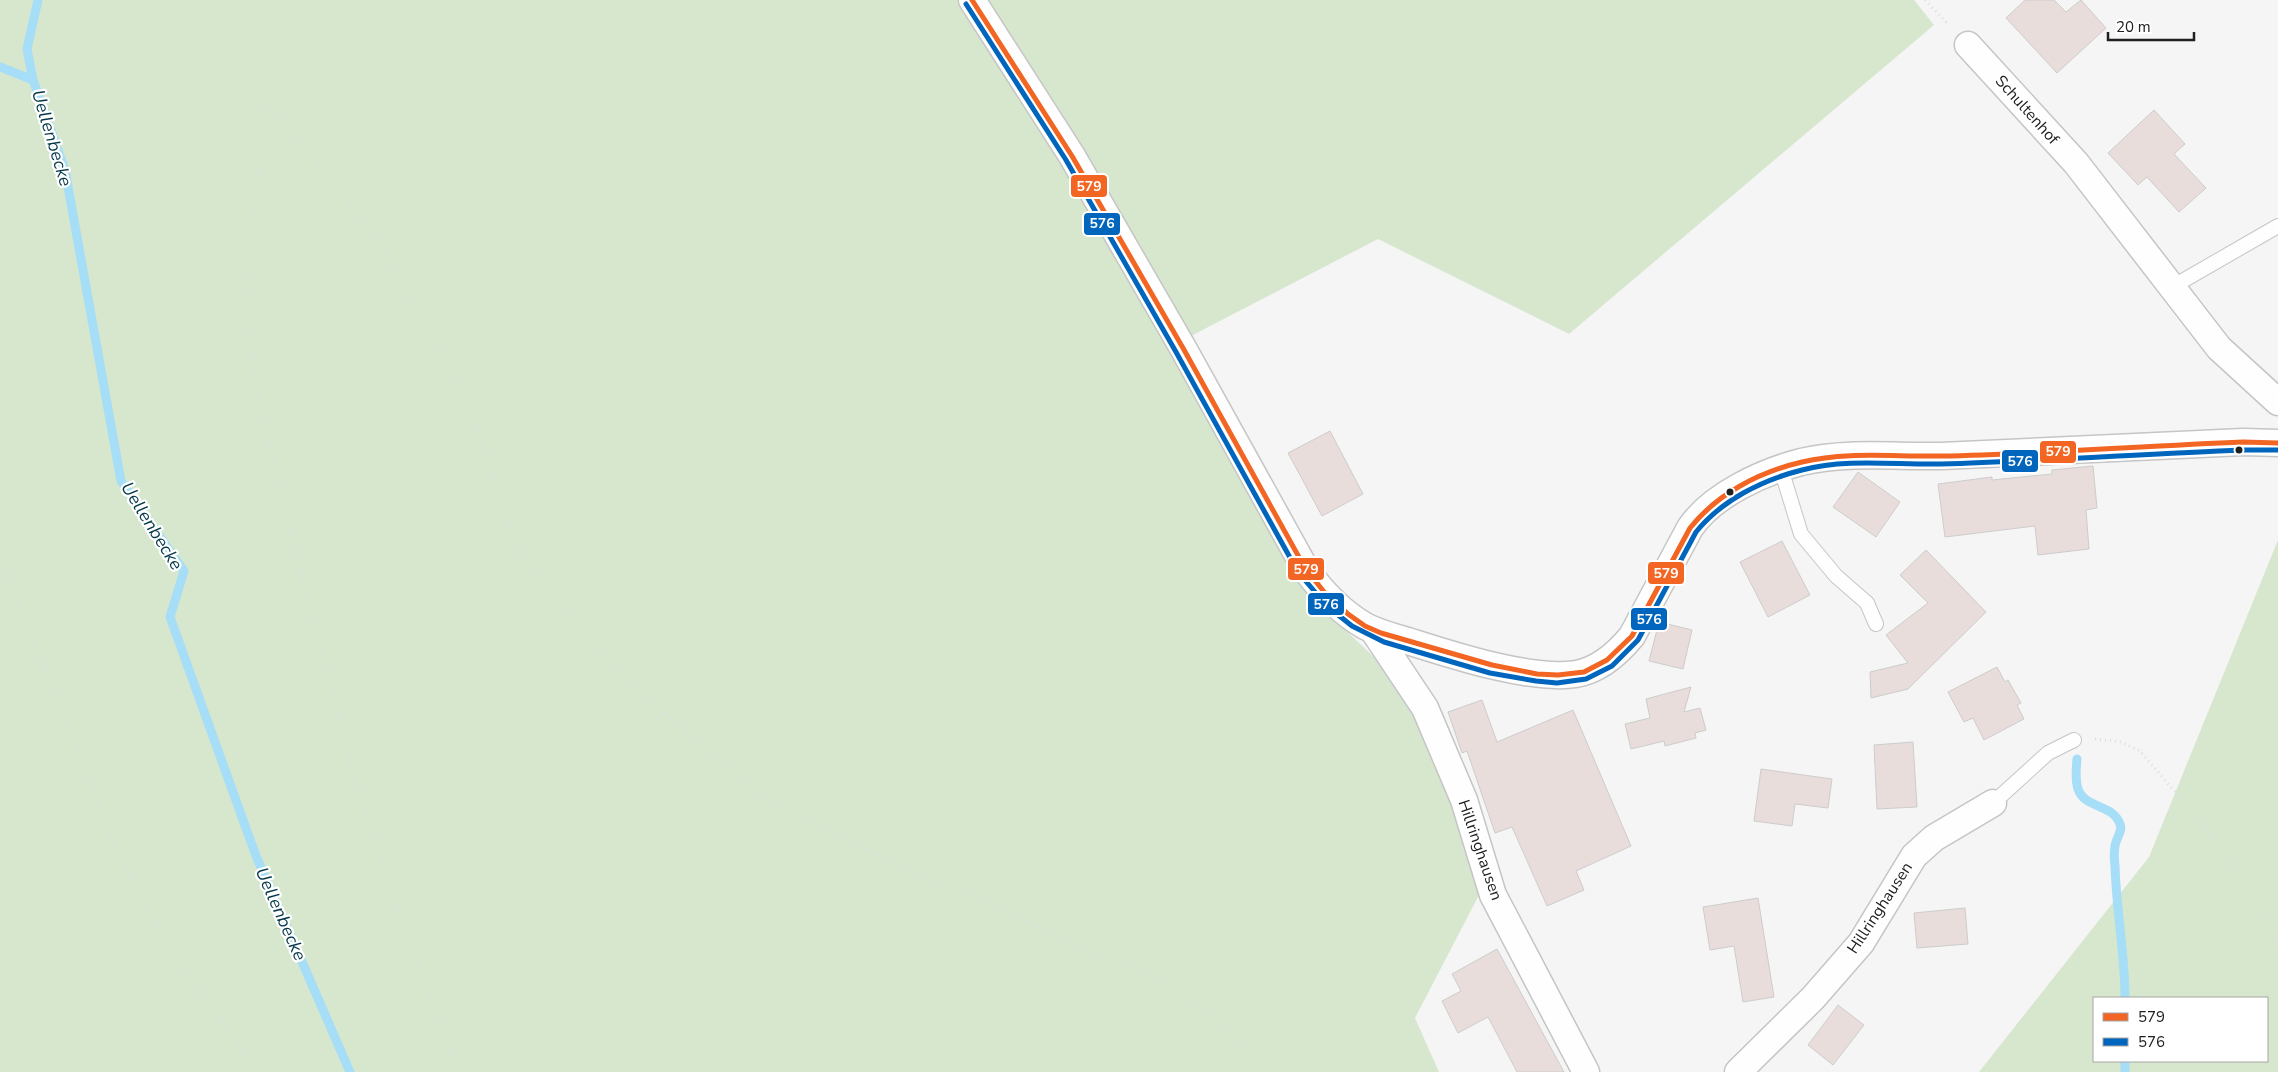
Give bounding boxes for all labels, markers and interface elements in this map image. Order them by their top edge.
scale bar [2108,10,2194,42]
text: 20 m [2116,17,2151,37]
street label: Schultenhof [1990,71,2064,150]
water label: Uellenbecke [26,87,78,190]
line badge: 579 [1070,174,1108,198]
text: 579 [1076,177,1102,196]
line badge: 576 [1083,212,1121,236]
text: 576 [1089,214,1115,233]
line badge: 579 [2039,440,2077,464]
text: 579 [2045,442,2071,461]
unlabelled marker [2234,445,2244,455]
line badge: 576 [2001,449,2039,473]
text: 576 [2007,452,2033,471]
water label: Uellenbecke [115,477,189,575]
unlabelled marker [1725,487,1735,497]
line badge: 579 [1287,557,1325,581]
text: 579 [1293,560,1319,579]
line badge: 579 [1647,561,1685,585]
text: 579 [1653,564,1679,583]
line badge: 576 [1307,592,1345,616]
text: 576 [1313,595,1339,614]
line badge: 576 [1630,607,1668,631]
text: 576 [1636,610,1662,629]
street label: Hillringhausen [1452,797,1508,903]
street label: Hillringhausen [1842,858,1918,958]
water label: Uellenbecke [250,864,312,965]
legend [2093,997,2268,1062]
text: 579 [2138,1007,2165,1027]
text: 576 [2138,1032,2165,1052]

